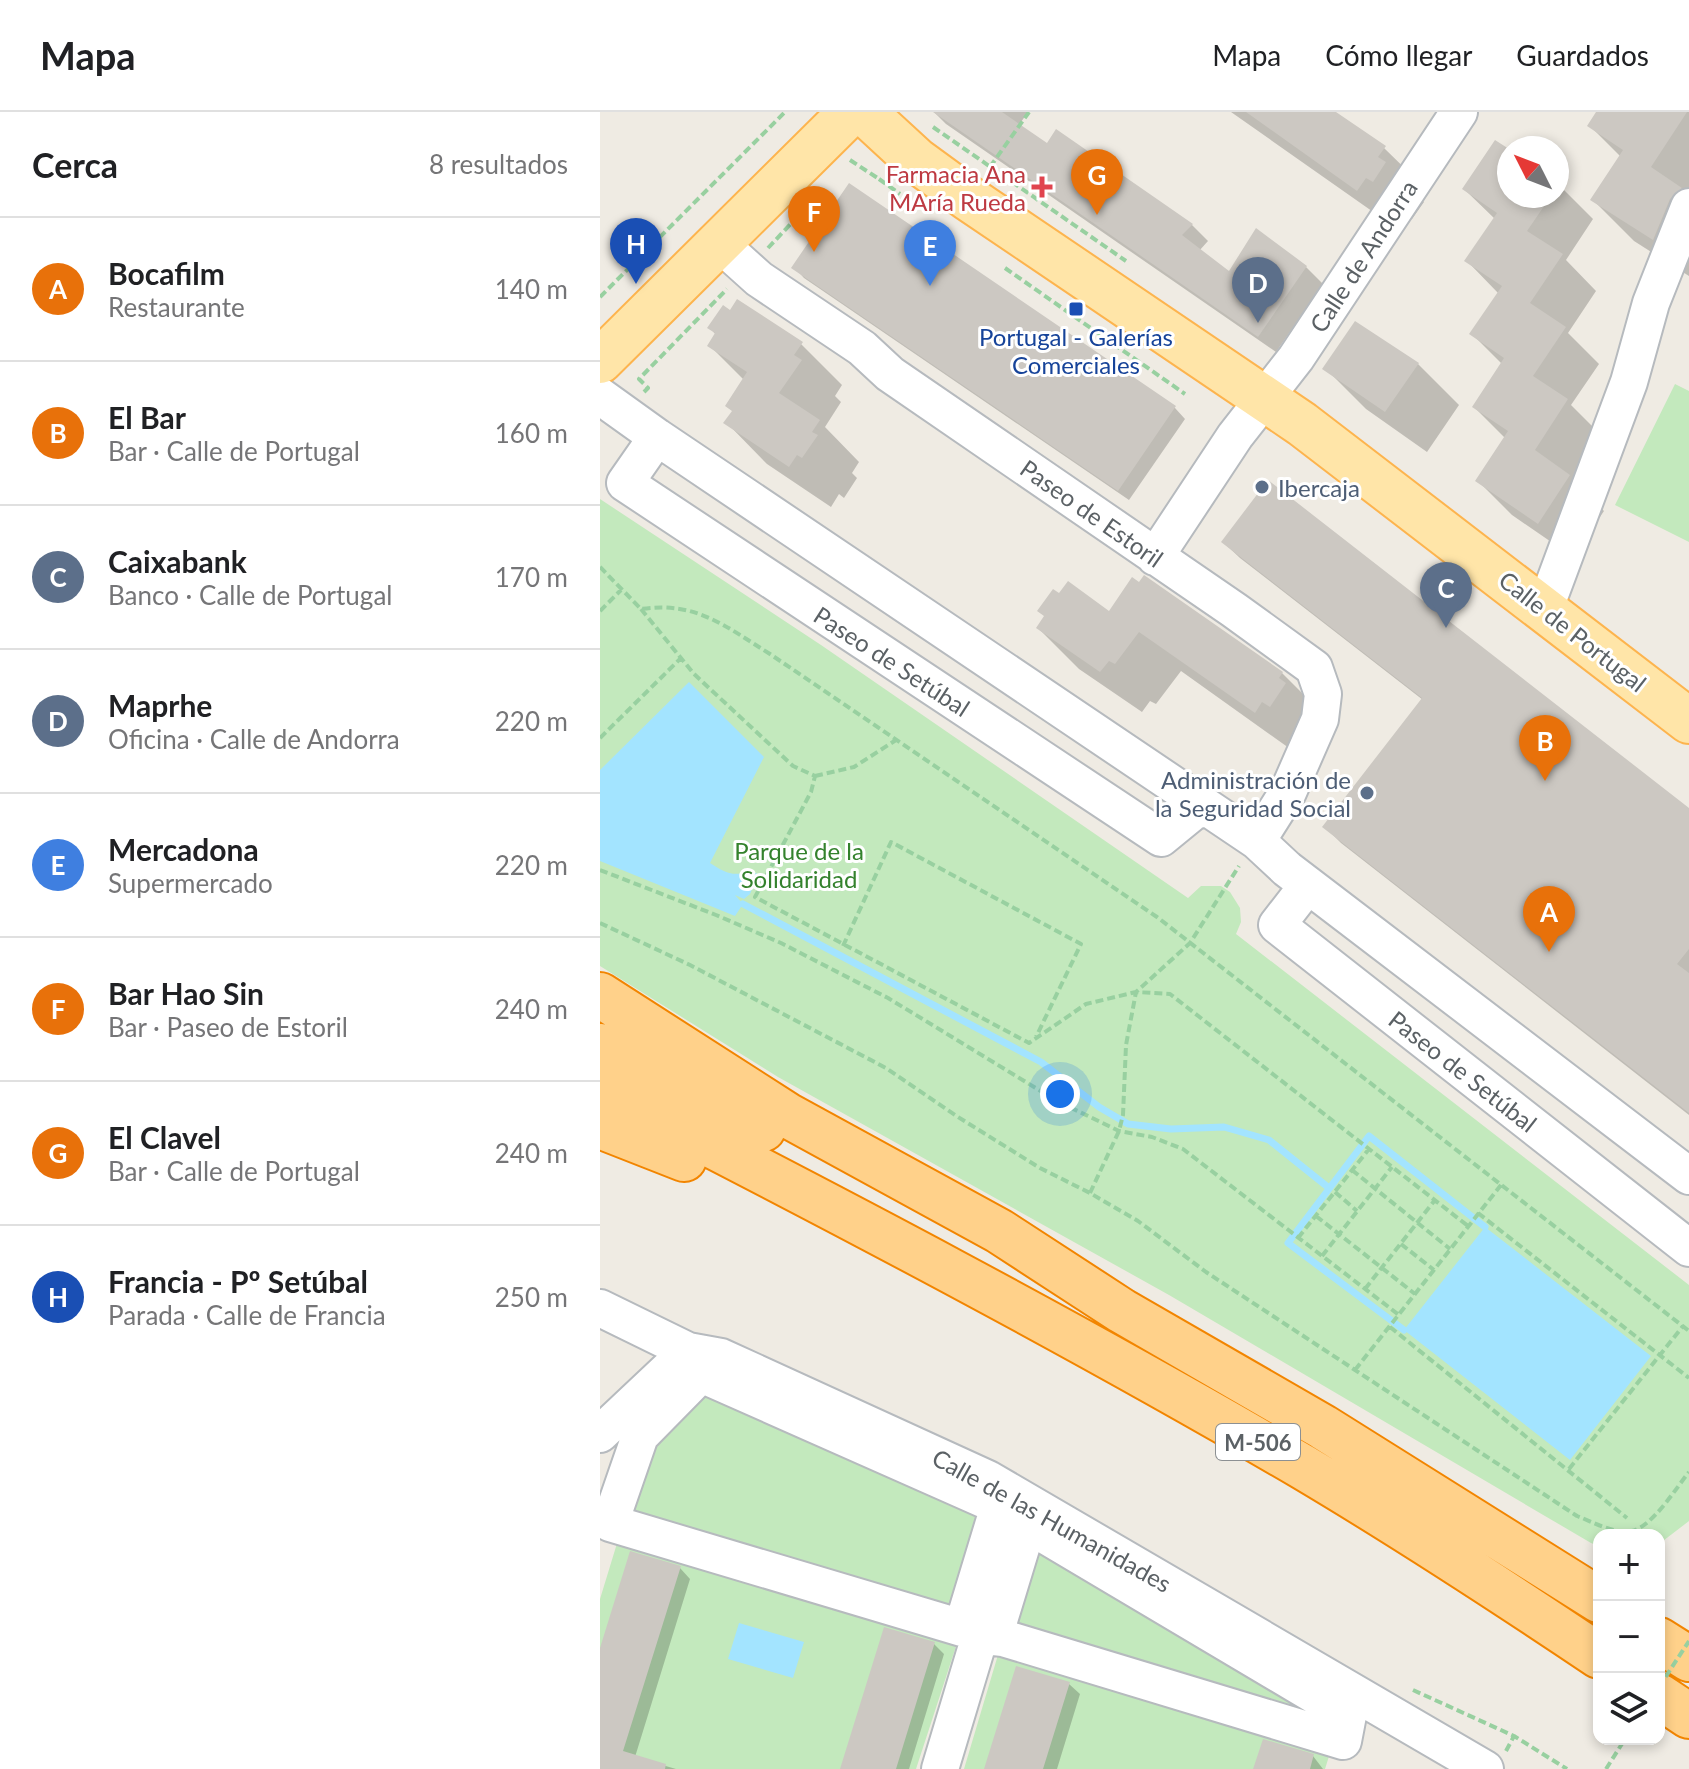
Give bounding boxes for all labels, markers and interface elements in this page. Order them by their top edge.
text: Mapa [40,32,136,78]
text: Mapa [1212,38,1281,72]
text: Cómo llegar [1325,38,1472,72]
text: Guardados [1516,38,1649,72]
north arrow [1497,136,1569,208]
text: Cerca [32,144,118,185]
text: 8 resultados [429,148,568,180]
pin: G [1071,149,1123,215]
place label: Farmacia Ana MAría Rueda [886,159,1026,216]
street label: Calle de Andorra [1303,175,1423,337]
marker: Farmacia Ana MAría Rueda [1033,178,1051,196]
pin: F [788,186,840,252]
pin: H [610,218,662,284]
pin: E [904,220,956,286]
text: Bocafilm [108,255,225,291]
pin: D [1232,257,1284,323]
text: A [49,273,67,305]
text: 140 m [495,273,568,305]
text: Restaurante [108,291,245,323]
marker: Portugal - Galerías Comerciales [1067,300,1085,318]
place label: Portugal - Galerías Comerciales [979,322,1173,379]
text: El Bar [108,399,186,435]
text: B [49,417,67,449]
text: 160 m [495,417,568,449]
text: Bar · Calle de Portugal [108,435,360,467]
street label: Paseo de Estoril [1015,453,1169,573]
place label: Ibercaja [1278,473,1360,502]
marker: Ibercaja [1253,478,1271,496]
text: Caixabank [108,543,247,579]
text: C [49,561,67,593]
text: 170 m [495,561,568,593]
pin: C [1420,562,1472,628]
street label: Calle de Portugal [1494,565,1652,697]
text: Banco · Calle de Portugal [108,579,392,611]
street label: Paseo de Setúbal [809,600,975,722]
text: Maprhe [108,687,212,723]
text: D [48,705,68,737]
text: 220 m [495,705,568,737]
pin: B [1519,715,1571,781]
text: Oficina · Calle de Andorra [108,723,400,755]
place label: Administración de la Seguridad Social [1155,765,1351,822]
marker: Administración de la Seguridad Social [1358,784,1376,802]
text: Mercadona [108,831,259,867]
park label: Parque de la Solidaridad [734,836,864,893]
text: E [51,849,65,881]
text: 220 m [495,849,568,881]
text: Supermercado [108,867,273,899]
pin: A [1523,886,1575,952]
text: Bar Hao Sin [108,975,264,1011]
text: F [51,993,65,1025]
text: 240 m [495,993,568,1025]
street label: Paseo de Setúbal [1383,1004,1543,1138]
text: Bar · Paseo de Estoril [108,1011,348,1043]
your location [1040,1074,1080,1114]
text: El Clavel [108,1119,221,1155]
text: G [49,1137,67,1169]
text: 240 m [495,1137,568,1169]
text: Bar · Calle de Portugal [108,1155,360,1187]
text: Francia - Pº Setúbal [108,1263,368,1299]
text: H [48,1281,68,1313]
text: 250 m [495,1281,568,1313]
text: Parada · Calle de Francia [108,1299,386,1331]
road number: M-506 [1216,1424,1300,1460]
street label: Calle de las Humanidades [927,1442,1177,1598]
map controls [1593,1529,1665,1745]
button: + [1593,1529,1665,1601]
button: − [1593,1601,1665,1673]
button: layers [1593,1673,1665,1745]

